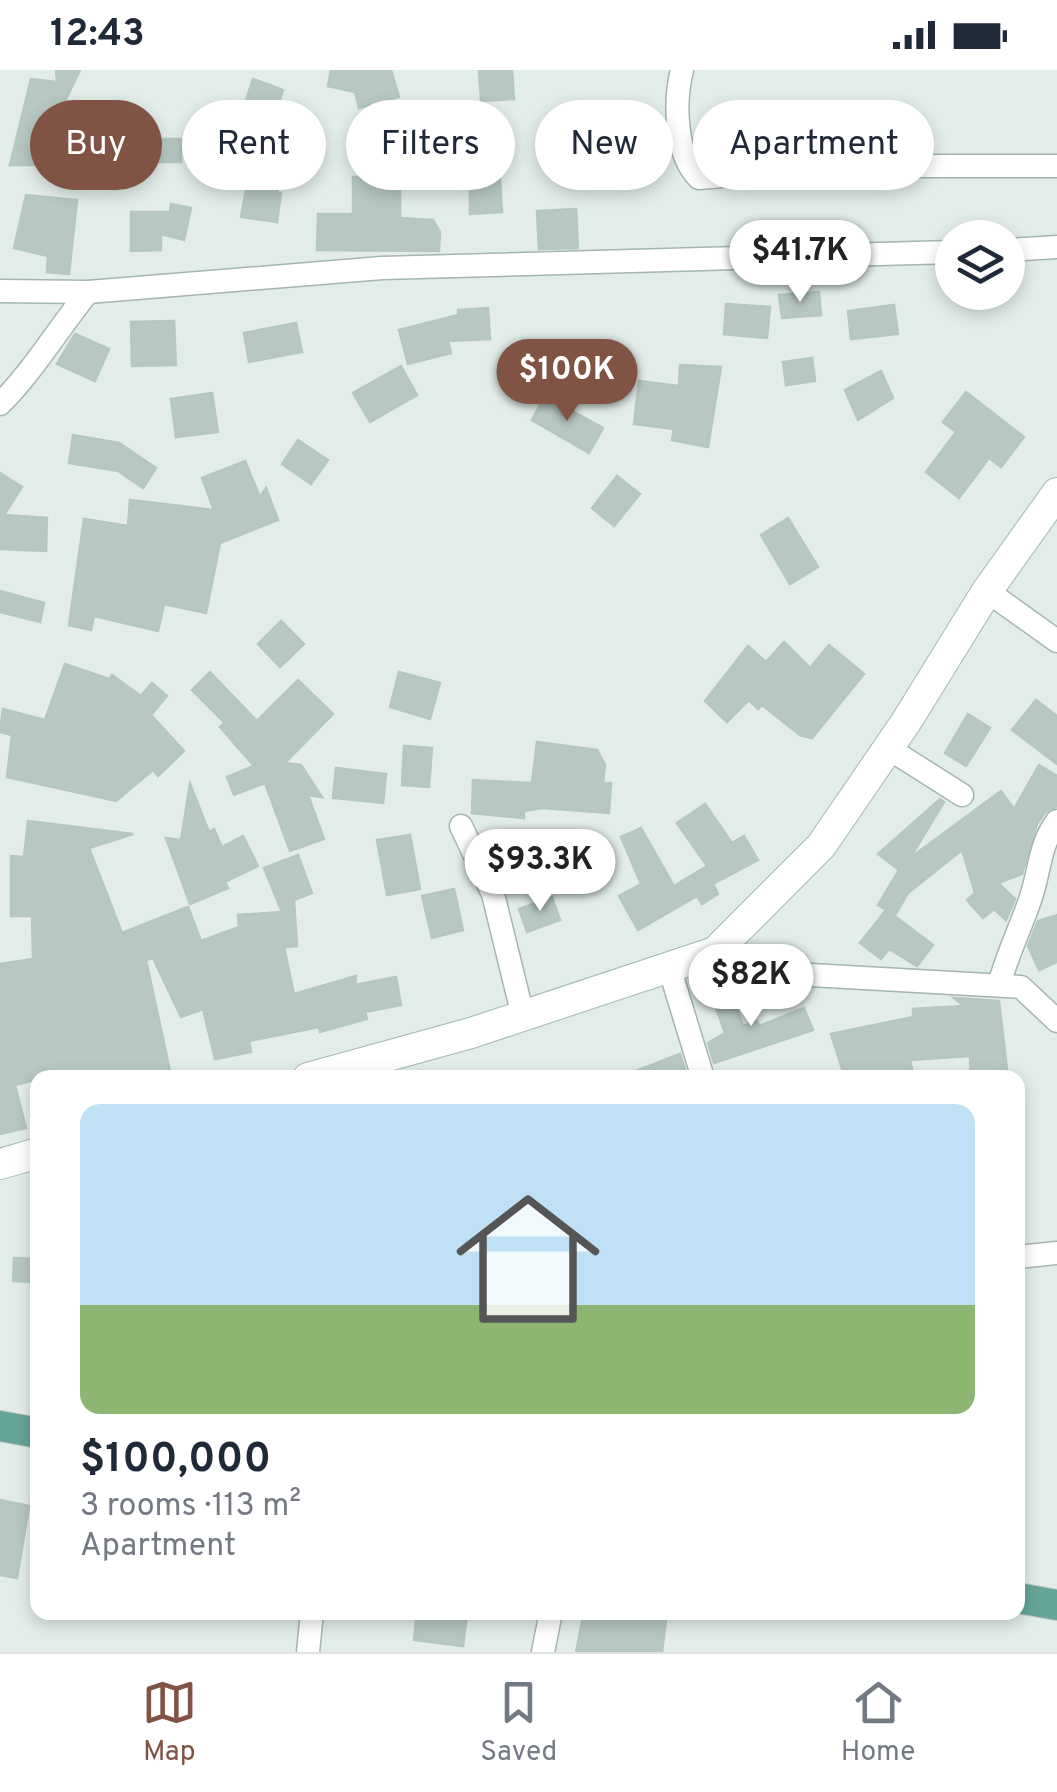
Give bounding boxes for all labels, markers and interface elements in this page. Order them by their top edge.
text: 12:43 [50,11,145,60]
chip: Buy [30,100,162,190]
chip: Rent [182,100,326,190]
chip: Filters [346,100,515,190]
chip: New [535,100,673,190]
chip: Apartment [693,100,934,190]
pin: $41.7K [719,220,881,305]
map controls [935,220,1025,310]
button: layers [935,220,1025,310]
text: $41.7K [751,232,849,272]
pin: $100K [497,339,637,424]
text: $100K [519,351,615,391]
pin: $93.3K [459,829,621,914]
text: $93.3K [487,841,593,881]
pin: $82K [692,944,810,1029]
text: $82K [710,956,792,996]
icon: home [438,1169,618,1349]
text: $100,000 [80,1434,271,1487]
text: 3 rooms · 113 m² [80,1487,301,1527]
text: Apartment [80,1527,236,1567]
tab: Map [142,1675,197,1771]
tab: Saved [480,1675,557,1771]
tab: Home [841,1675,915,1771]

